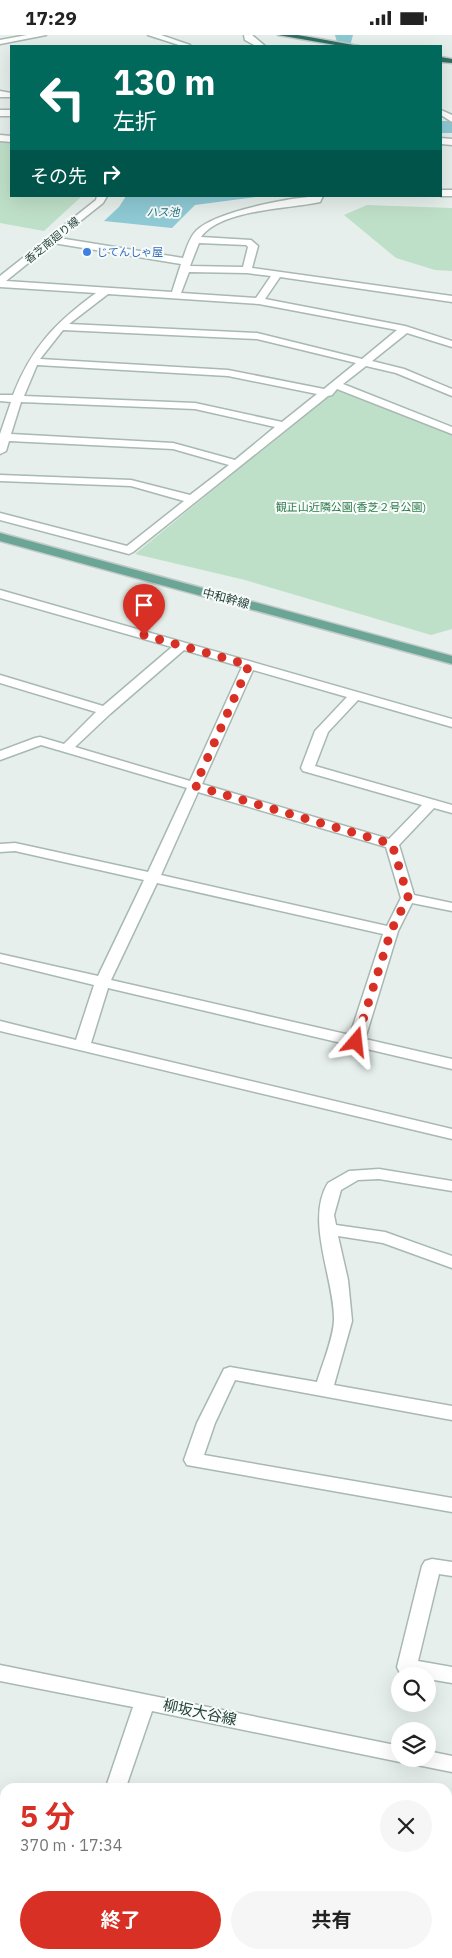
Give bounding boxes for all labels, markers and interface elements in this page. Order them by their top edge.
text: 17:29 [25,6,77,30]
text: 130 m [113,59,216,105]
icon: left [30,65,95,130]
text: 左折 [113,106,157,135]
icon: right [97,160,125,188]
text: その先 [30,164,87,188]
water label: ハス池 [147,205,180,219]
street label: 香芝南廻り線 [22,214,82,266]
place label: じてんしゃ屋 [97,245,163,259]
marker: じてんしゃ屋 [81,246,93,258]
park label: 観正山近隣公園(香芝２号公園) [276,500,426,514]
pin [123,584,165,635]
street label: 中和幹線 [201,585,251,611]
icon: arrive [130,591,158,619]
position arrow [329,1015,381,1067]
map controls [391,1667,436,1767]
button: search [391,1667,436,1712]
street label: 柳坂大谷線 [161,1695,239,1729]
button: layers [391,1722,436,1767]
text: 5 分 [20,1796,75,1835]
button: close [380,1800,432,1852]
text: 370 m · 17:34 [20,1835,122,1855]
button: 終了 [20,1891,221,1949]
button: 共有 [231,1891,432,1949]

